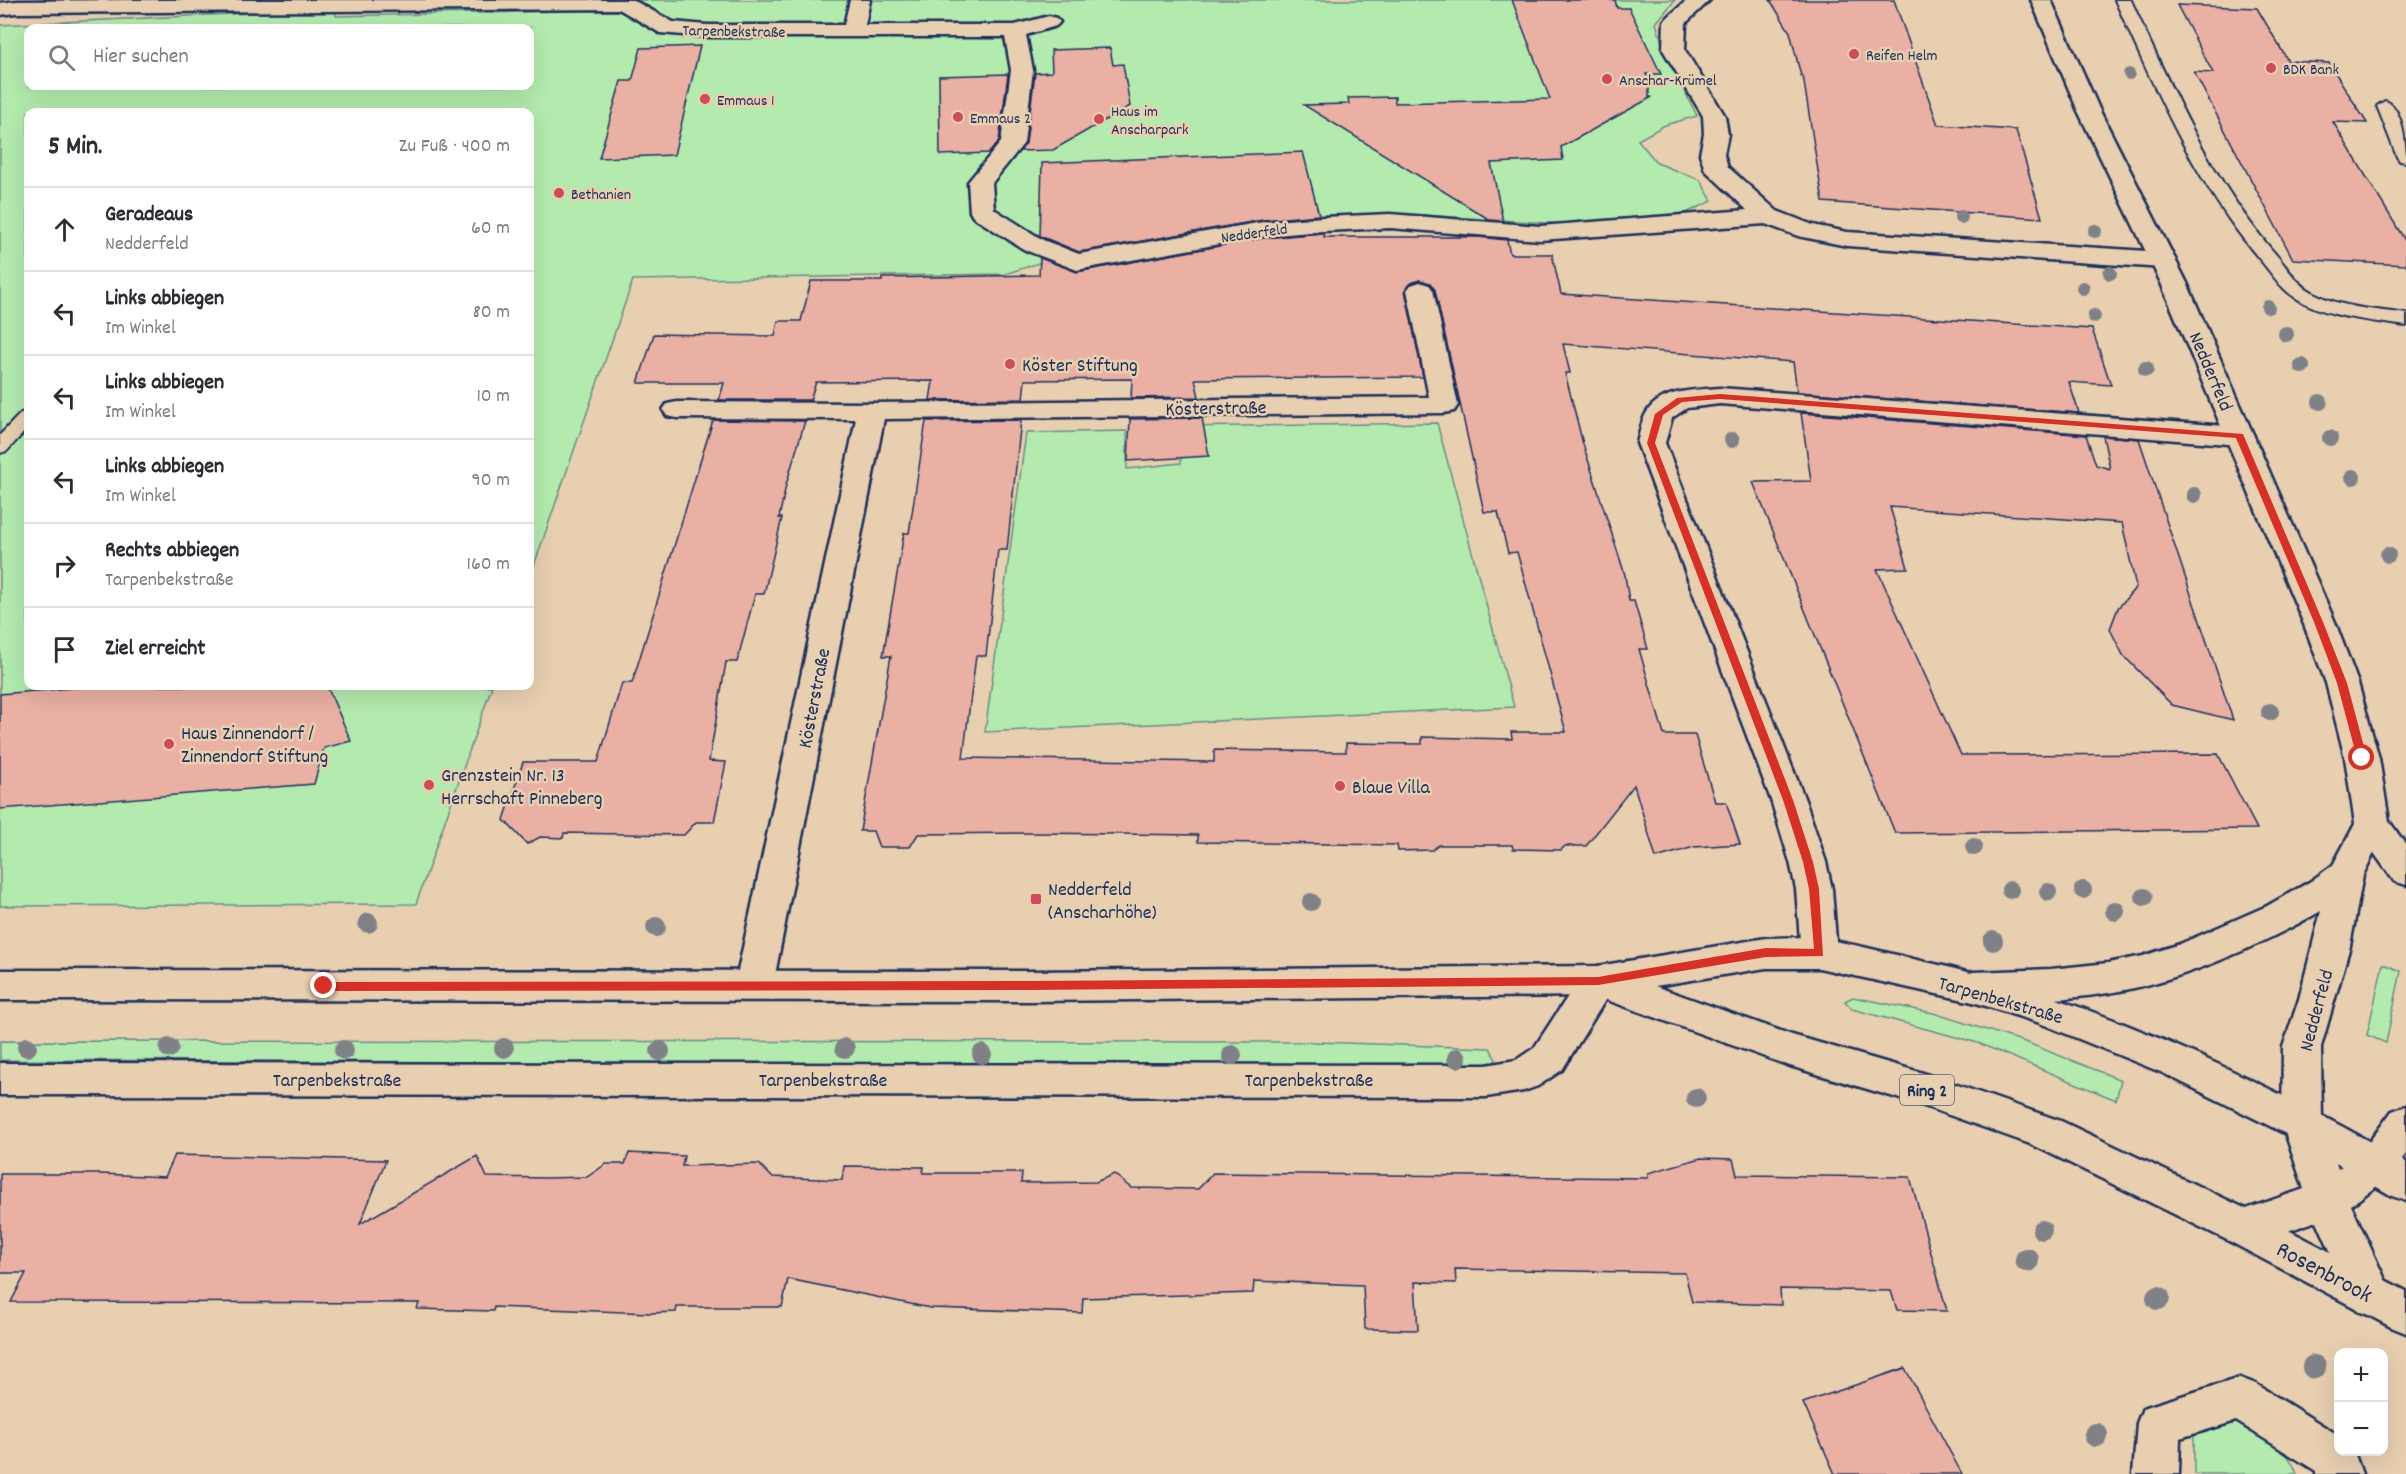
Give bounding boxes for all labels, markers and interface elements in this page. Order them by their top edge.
street label: Tarpenbekstraße [682,20,786,45]
search box [24,24,534,90]
icon: search [45,41,78,74]
text: Hier suchen [93,42,189,73]
place label: Reifen Helm [1866,45,1938,68]
marker: Reifen Helm [1847,47,1861,61]
place label: BDK Bank [2283,59,2339,82]
marker: BDK Bank [2264,61,2278,75]
place label: Anschar-Krümel [1619,70,1717,93]
marker: Anschar-Krümel [1600,72,1614,86]
place label: Emmaus 1 [717,90,775,113]
marker: Emmaus 1 [698,92,712,106]
place label: Haus im Anscharpark [1111,101,1188,142]
place label: Emmaus 2 [970,108,1031,131]
marker: Emmaus 2 [951,110,965,124]
marker: Haus im Anscharpark [1092,112,1106,126]
text: 5 Min. [48,129,102,166]
text: Zu Fuß · 400 m [399,133,510,161]
place label: Bethanien [571,184,631,207]
marker: Bethanien [552,186,566,200]
text: Geradeaus [105,200,193,231]
icon: ahead [48,213,81,246]
text: 60 m [471,215,510,243]
street label: Nedderfeld [1220,218,1289,251]
text: Nedderfeld [105,231,189,259]
text: Links abbiegen [105,284,224,315]
icon: left [48,297,81,330]
text: 80 m [473,299,510,327]
text: Im Winkel [105,315,176,343]
street label: Nedderfeld [2180,328,2238,416]
place label: Köster Stiftung [1022,353,1138,381]
marker: Köster Stiftung [1003,357,1017,371]
text: Links abbiegen [105,368,224,399]
icon: left [48,381,81,414]
text: 10 m [476,383,510,411]
street label: Kösterstraße [1165,395,1267,425]
text: Im Winkel [105,399,176,427]
text: Links abbiegen [105,452,224,483]
icon: left [48,465,81,498]
text: 90 m [472,467,510,495]
text: Im Winkel [105,483,176,511]
text: Rechts abbiegen [105,536,239,567]
icon: right [48,549,81,582]
text: 160 m [467,551,510,579]
text: Tarpenbekstraße [105,567,234,595]
icon: arrive [48,633,81,666]
text: Ziel erreicht [105,634,205,665]
street label: Kösterstraße [793,646,839,751]
place label: Haus Zinnendorf / Zinnendorf Stiftung [181,721,328,772]
marker: Haus Zinnendorf / Zinnendorf Stiftung [162,737,176,751]
route start [2348,744,2374,770]
place label: Grenzstein Nr. 13 Herrschaft Pinneberg [441,763,603,814]
place label: Blaue Villa [1352,775,1430,803]
marker: Grenzstein Nr. 13 Herrschaft Pinneberg [422,778,436,792]
marker: Blaue Villa [1333,779,1347,793]
place label: Nedderfeld (Anscharhöhe) [1048,877,1157,928]
marker: Nedderfeld (Anscharhöhe) [1029,892,1043,906]
street label: Nedderfeld [2294,967,2342,1055]
street label: Tarpenbekstraße [1934,971,2066,1033]
route end [310,972,336,998]
street label: Tarpenbekstraße [273,1068,402,1096]
street label: Tarpenbekstraße [759,1068,888,1096]
street label: Tarpenbekstraße [1245,1068,1374,1096]
road number: Ring 2 [1900,1075,1954,1105]
street label: Rosenbrook [2269,1234,2378,1313]
map controls [2334,1348,2388,1456]
button: + [2334,1348,2388,1402]
button: − [2334,1402,2388,1456]

